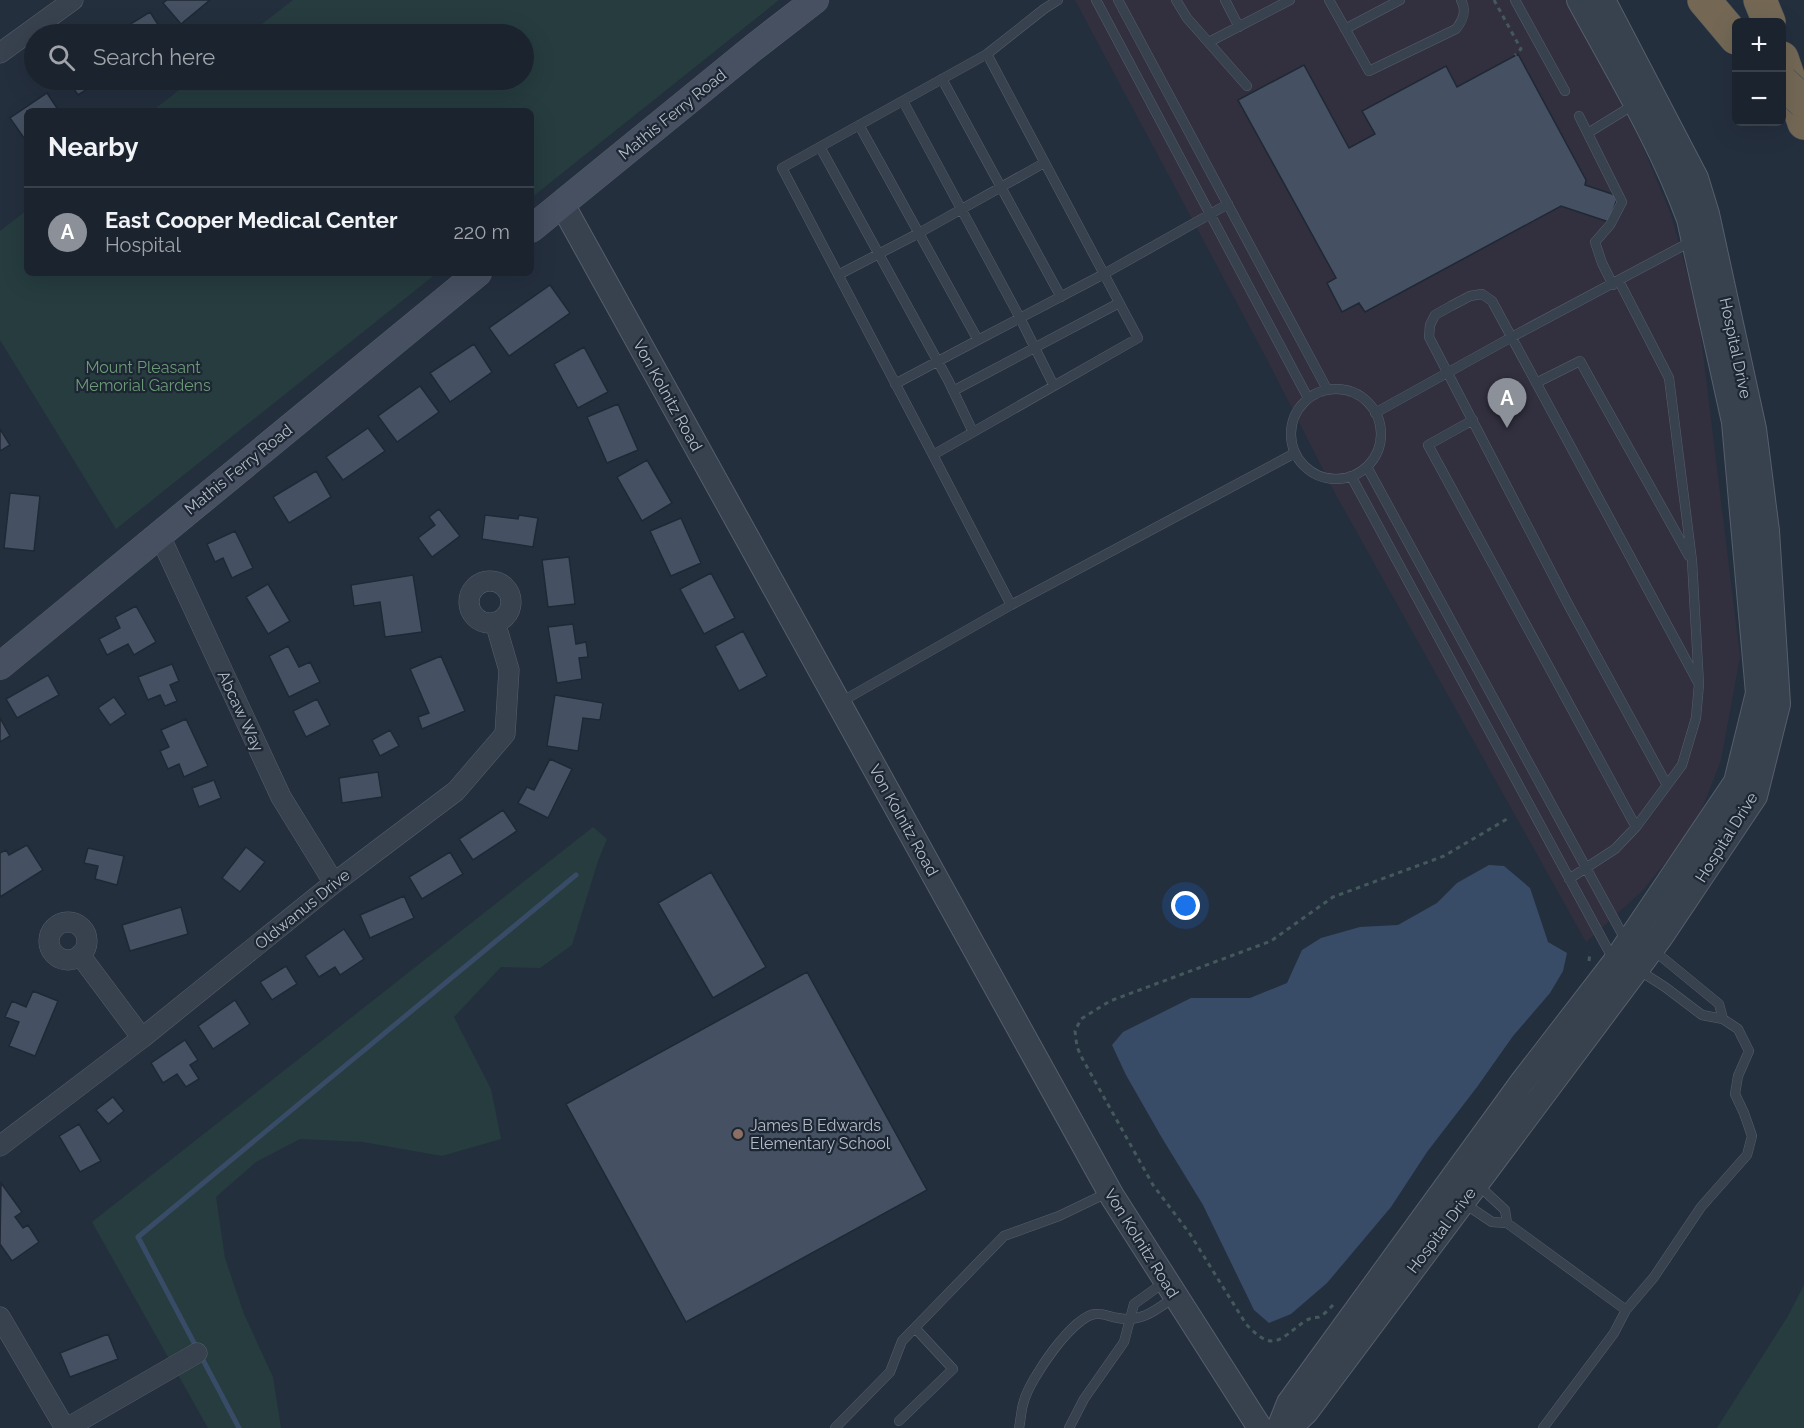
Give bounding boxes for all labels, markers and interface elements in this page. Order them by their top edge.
map controls [1732,18,1786,126]
button: + [1732,18,1786,72]
search box [24,24,534,90]
icon: search [45,41,78,74]
text: Search here [93,44,215,70]
street label: Mathis Ferry Road [615,65,730,164]
button: − [1732,72,1786,126]
text: Nearby [48,132,138,162]
text: East Cooper Medical Center [105,207,398,233]
text: A [61,220,74,244]
text: 220 m [453,220,510,244]
text: Hospital [105,233,181,257]
street label: Hospital Drive [1716,296,1755,400]
street label: Von Kolnitz Road [629,336,706,455]
park label: Mount Pleasant Memorial Gardens [75,358,211,395]
pin: A [1488,378,1526,428]
street label: Mathis Ferry Road [181,420,296,519]
street label: Abcaw Way [214,668,268,755]
street label: Von Kolnitz Road [865,761,942,880]
street label: Hospital Drive [1691,789,1762,886]
street label: Oldwanus Drive [251,865,354,953]
your location [1171,891,1200,920]
place label: James B Edwards Elementary School [750,1116,891,1153]
marker: James B Edwards Elementary School [731,1127,745,1141]
street label: Hospital Drive [1403,1184,1480,1277]
street label: Von Kolnitz Road [1100,1185,1183,1301]

